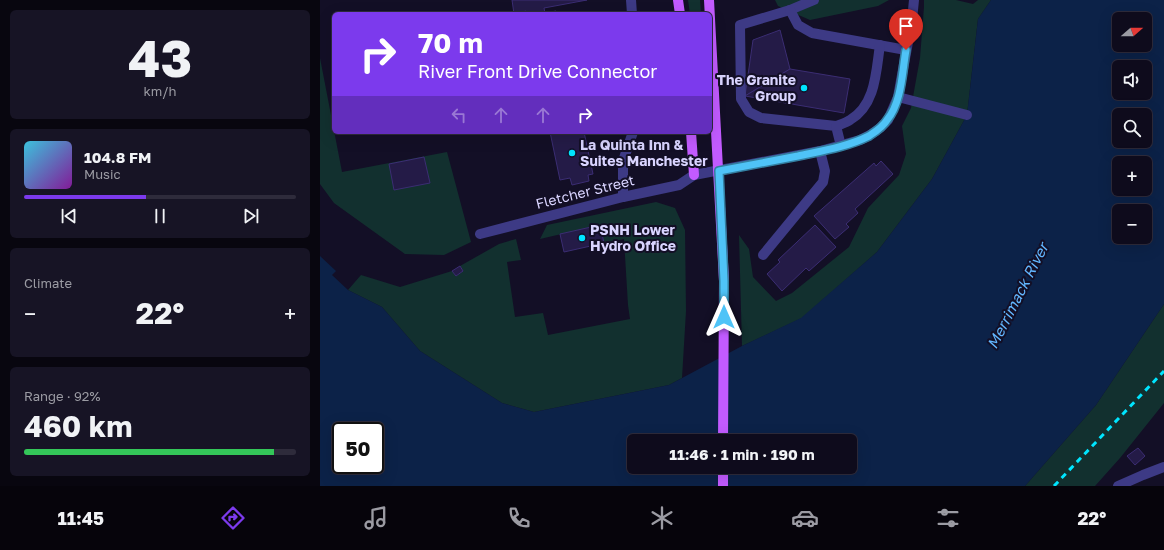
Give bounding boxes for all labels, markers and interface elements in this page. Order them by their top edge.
pin [889,9,923,50]
north arrow [1112,12,1152,52]
map controls [1112,12,1152,244]
icon: arrive [895,15,917,37]
text: 43 [128,26,192,88]
text: 70 m [418,26,483,59]
icon: right [352,28,404,80]
text: River Front Drive Connector [418,60,657,82]
button: sound [1112,60,1152,100]
place label: The Granite Group [717,71,796,104]
text: km/h [143,83,177,99]
marker: The Granite Group [799,83,809,93]
icon: left [448,104,470,126]
icon: ahead [490,104,512,126]
icon: ahead [532,104,554,126]
icon: right [574,104,596,126]
button: search [1112,108,1152,148]
place label: La Quinta Inn & Suites Manchester [580,136,708,169]
text: 104.8 FM [84,148,151,166]
marker: La Quinta Inn & Suites Manchester [567,148,577,158]
button: + [1112,156,1152,196]
text: Music [84,166,121,182]
street label: Fletcher Street [534,171,636,212]
button: − [1112,204,1152,244]
icon: previous [58,205,80,227]
icon: pause [149,205,171,227]
icon: next [240,205,262,227]
place label: PSNH Lower Hydro Office [590,221,676,254]
marker: PSNH Lower Hydro Office [577,233,587,243]
water label: Merrimack River [983,238,1053,351]
text: Climate [24,275,72,291]
text: 22° [136,295,184,331]
position arrow [703,296,745,338]
text: − [24,300,36,327]
text: + [284,300,296,327]
text: Range · 92% [24,388,100,404]
text: 460 km [24,408,132,444]
speed limit sign: 50 [332,422,384,474]
text: 11:46 · 1 min · 190 m [669,445,815,463]
icon: directions [219,504,247,532]
icon: music [362,504,390,532]
icon: phone [505,504,533,532]
icon: climate [648,504,676,532]
icon: car [791,504,819,532]
icon: filters [934,504,962,532]
text: 11:45 [58,507,104,529]
text: 22° [1077,507,1106,529]

